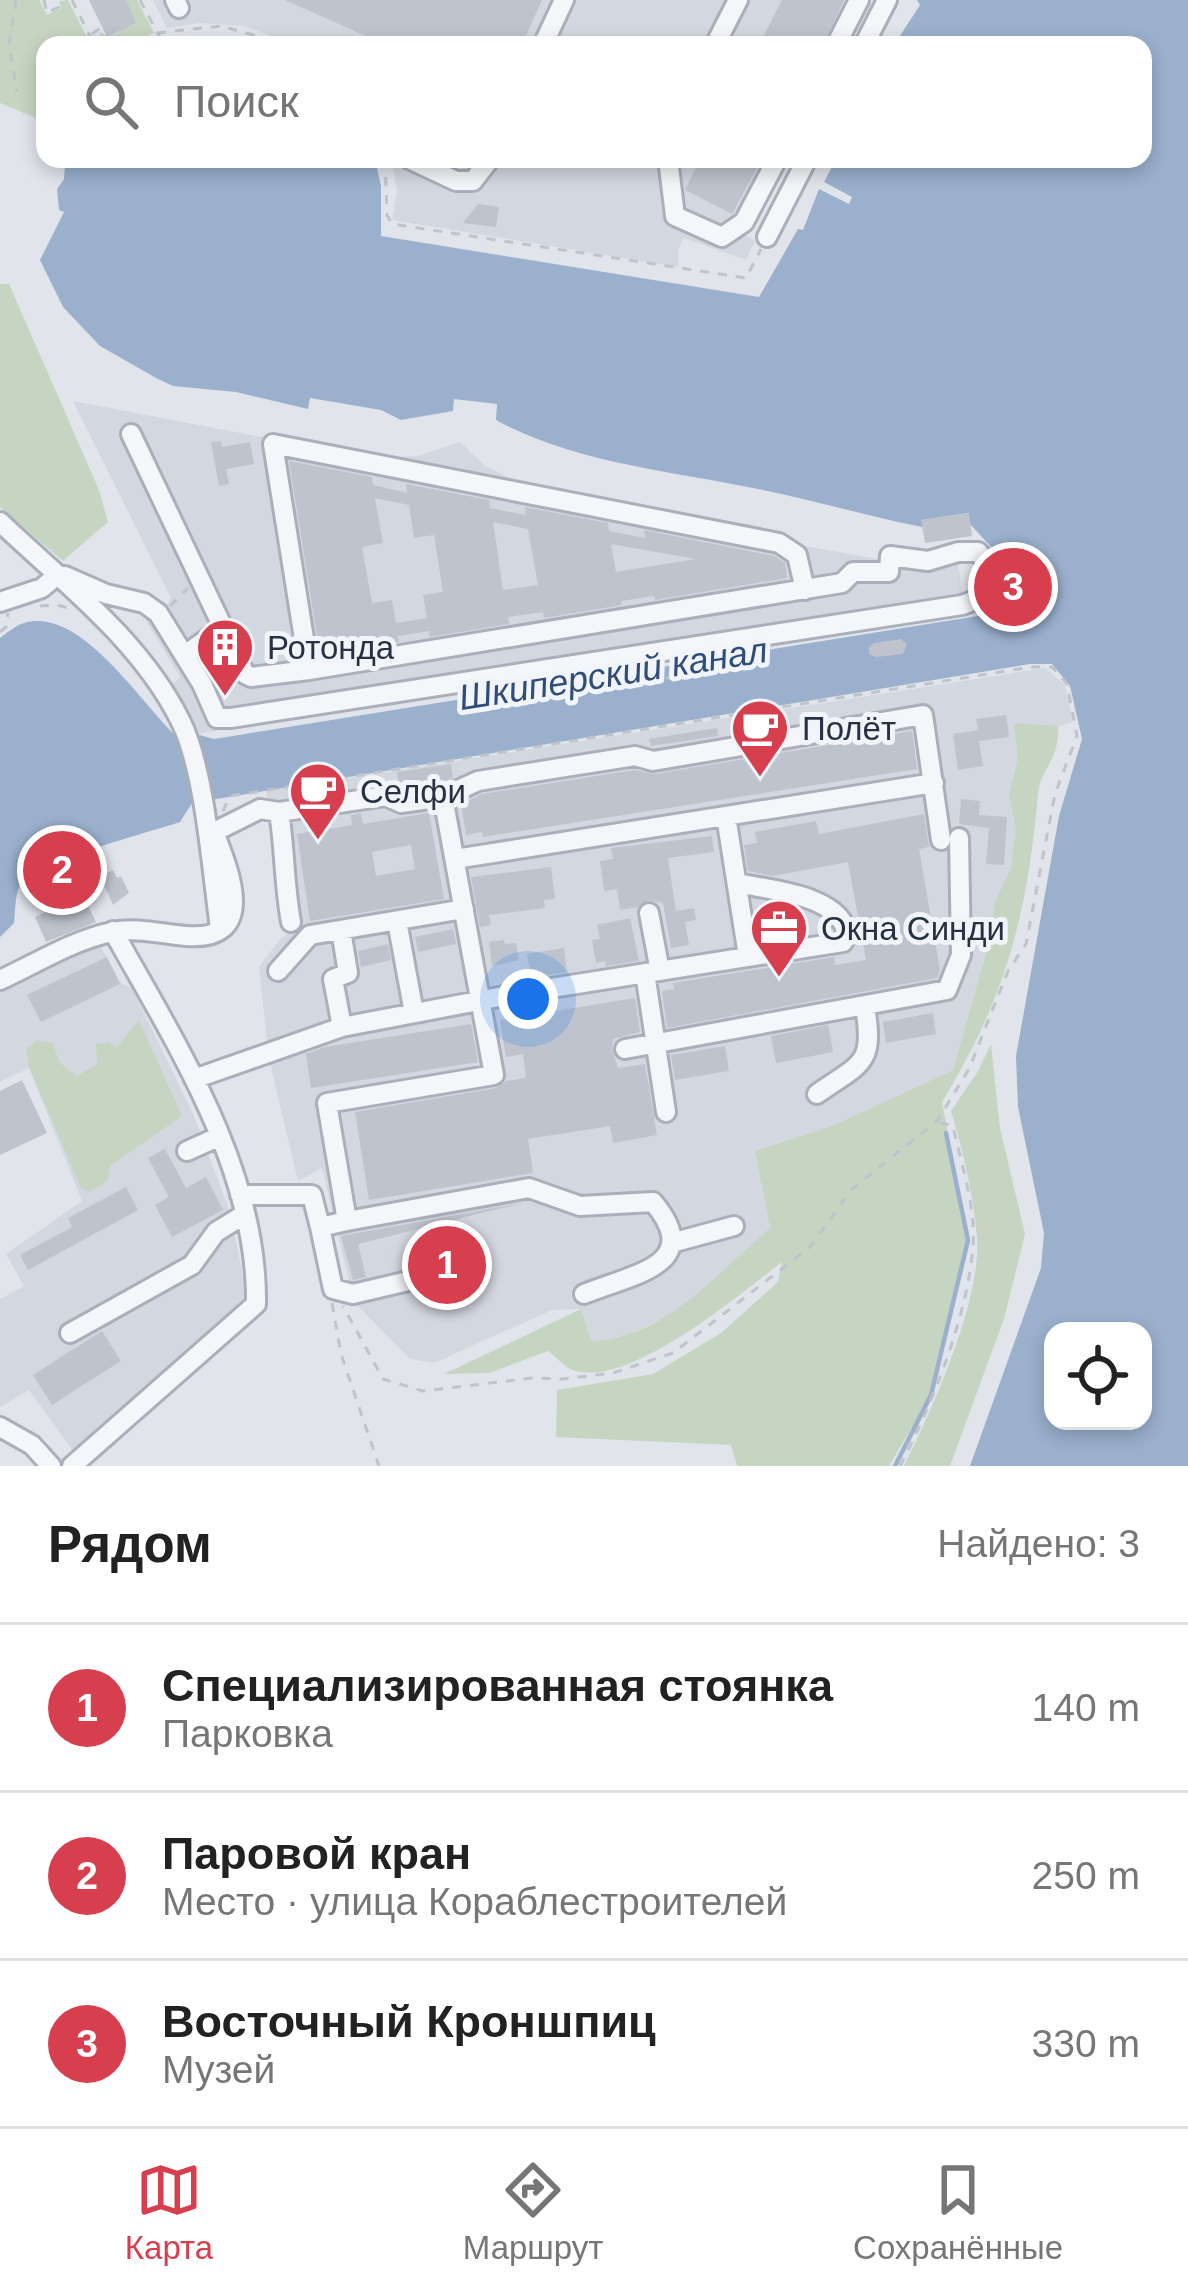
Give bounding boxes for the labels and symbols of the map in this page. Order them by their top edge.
pin: 3 [974,542,1052,632]
building icon: Ротонда [194,616,256,698]
place label: Ротонда [267,629,395,666]
water label: Шкиперский канал [456,629,770,718]
cafe icon: Полёт [729,697,791,779]
place label: Полёт [802,710,896,747]
cafe icon: Селфи [287,760,349,842]
place label: Селфи [360,773,466,810]
pin: 2 [23,825,101,915]
office icon: Окна Синди [748,897,810,979]
place label: Окна Синди [821,910,1005,947]
your location [498,969,558,1029]
pin: 1 [408,1220,486,1310]

